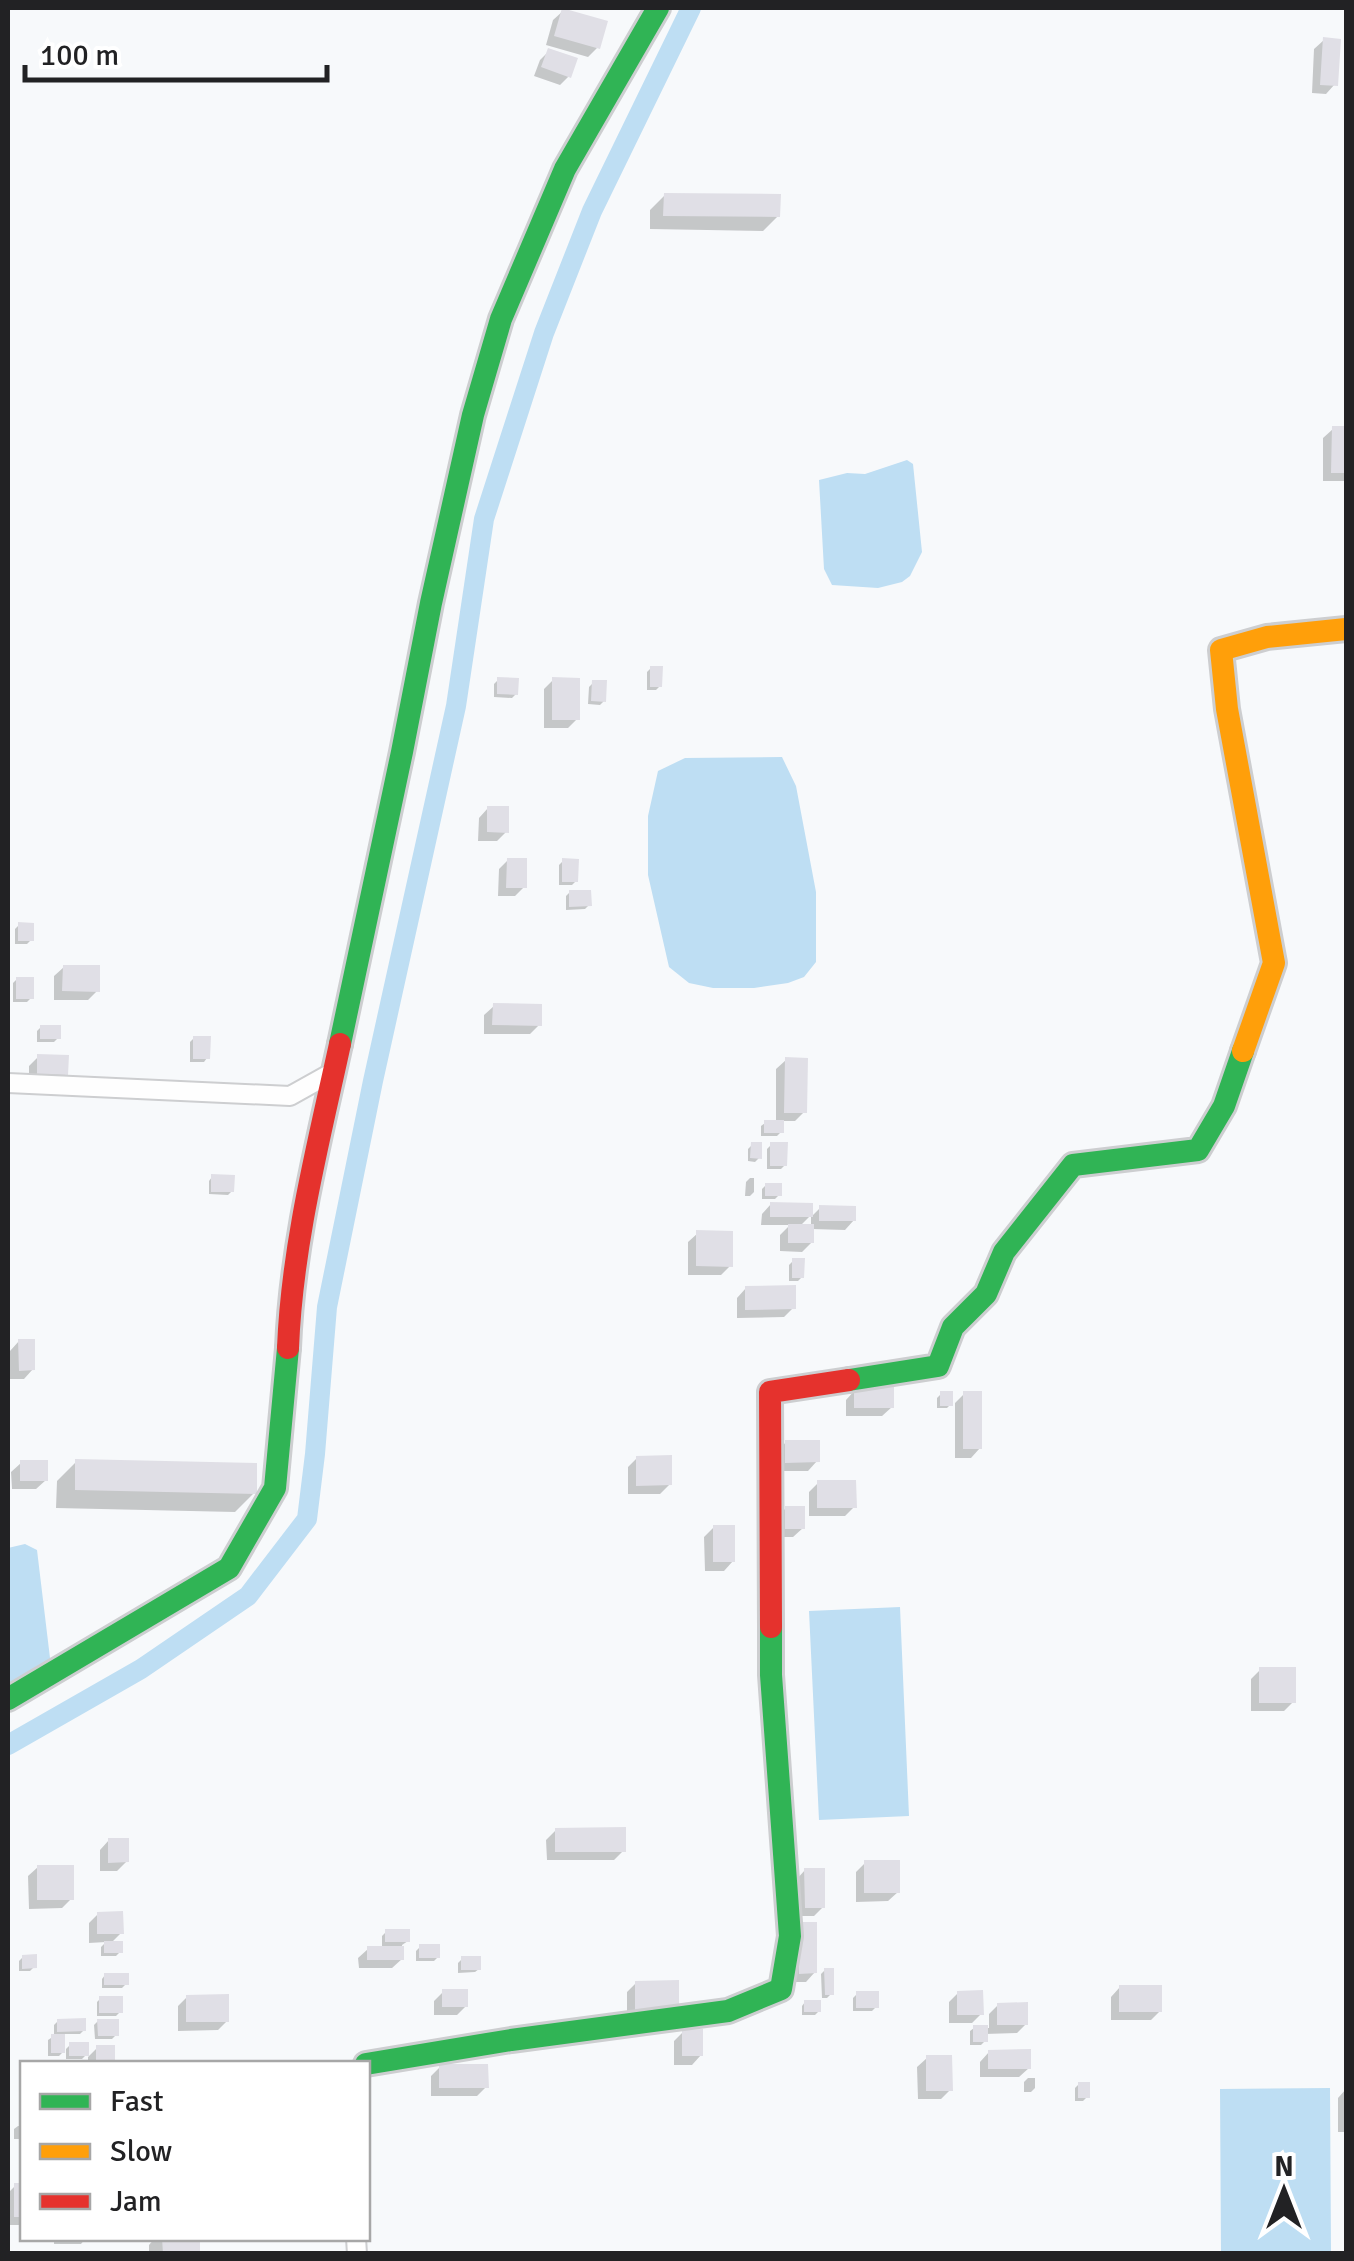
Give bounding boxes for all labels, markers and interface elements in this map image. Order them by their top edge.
scale bar [25,20,328,82]
text: 100 m [40,37,119,74]
legend [20,2061,370,2241]
text: Fast [110,2083,163,2120]
text: Slow [110,2133,172,2170]
north arrow [1234,2141,1334,2241]
text: N [1274,2150,1294,2184]
text: Jam [110,2183,162,2220]

